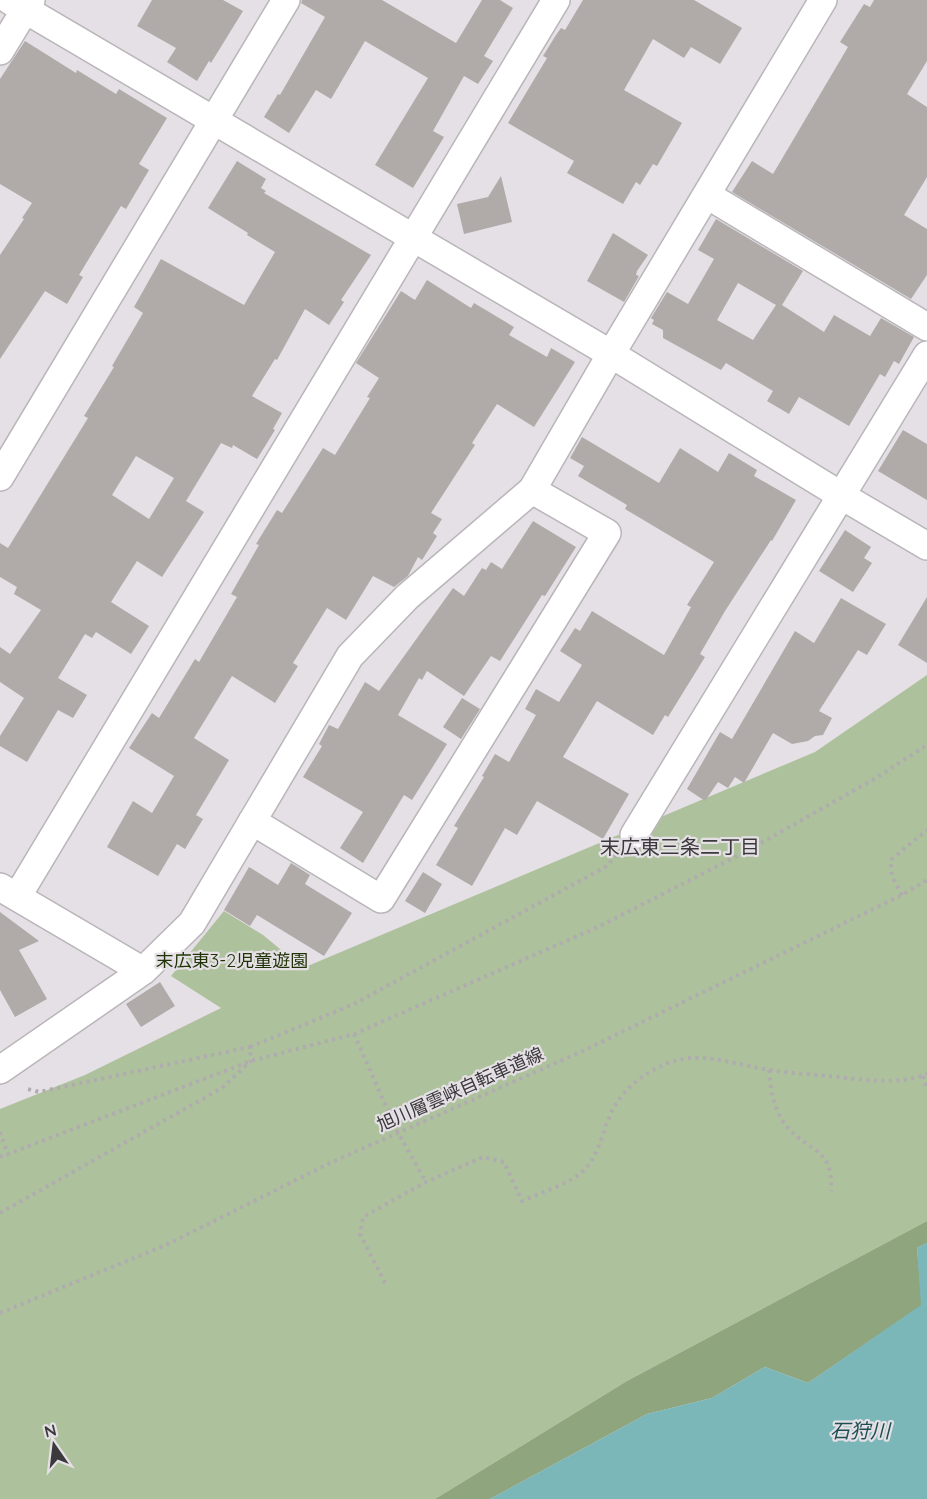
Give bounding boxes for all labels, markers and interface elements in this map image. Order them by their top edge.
district label: 末広東三条二丁目 [600,834,760,859]
park label: 末広東3-2児童遊園 [156,949,308,972]
street label: 旭川層雲峡自転車道線 [373,1042,547,1136]
north arrow [24,1415,84,1475]
water label: 石狩川 [830,1418,892,1443]
text: N [42,1419,58,1442]

